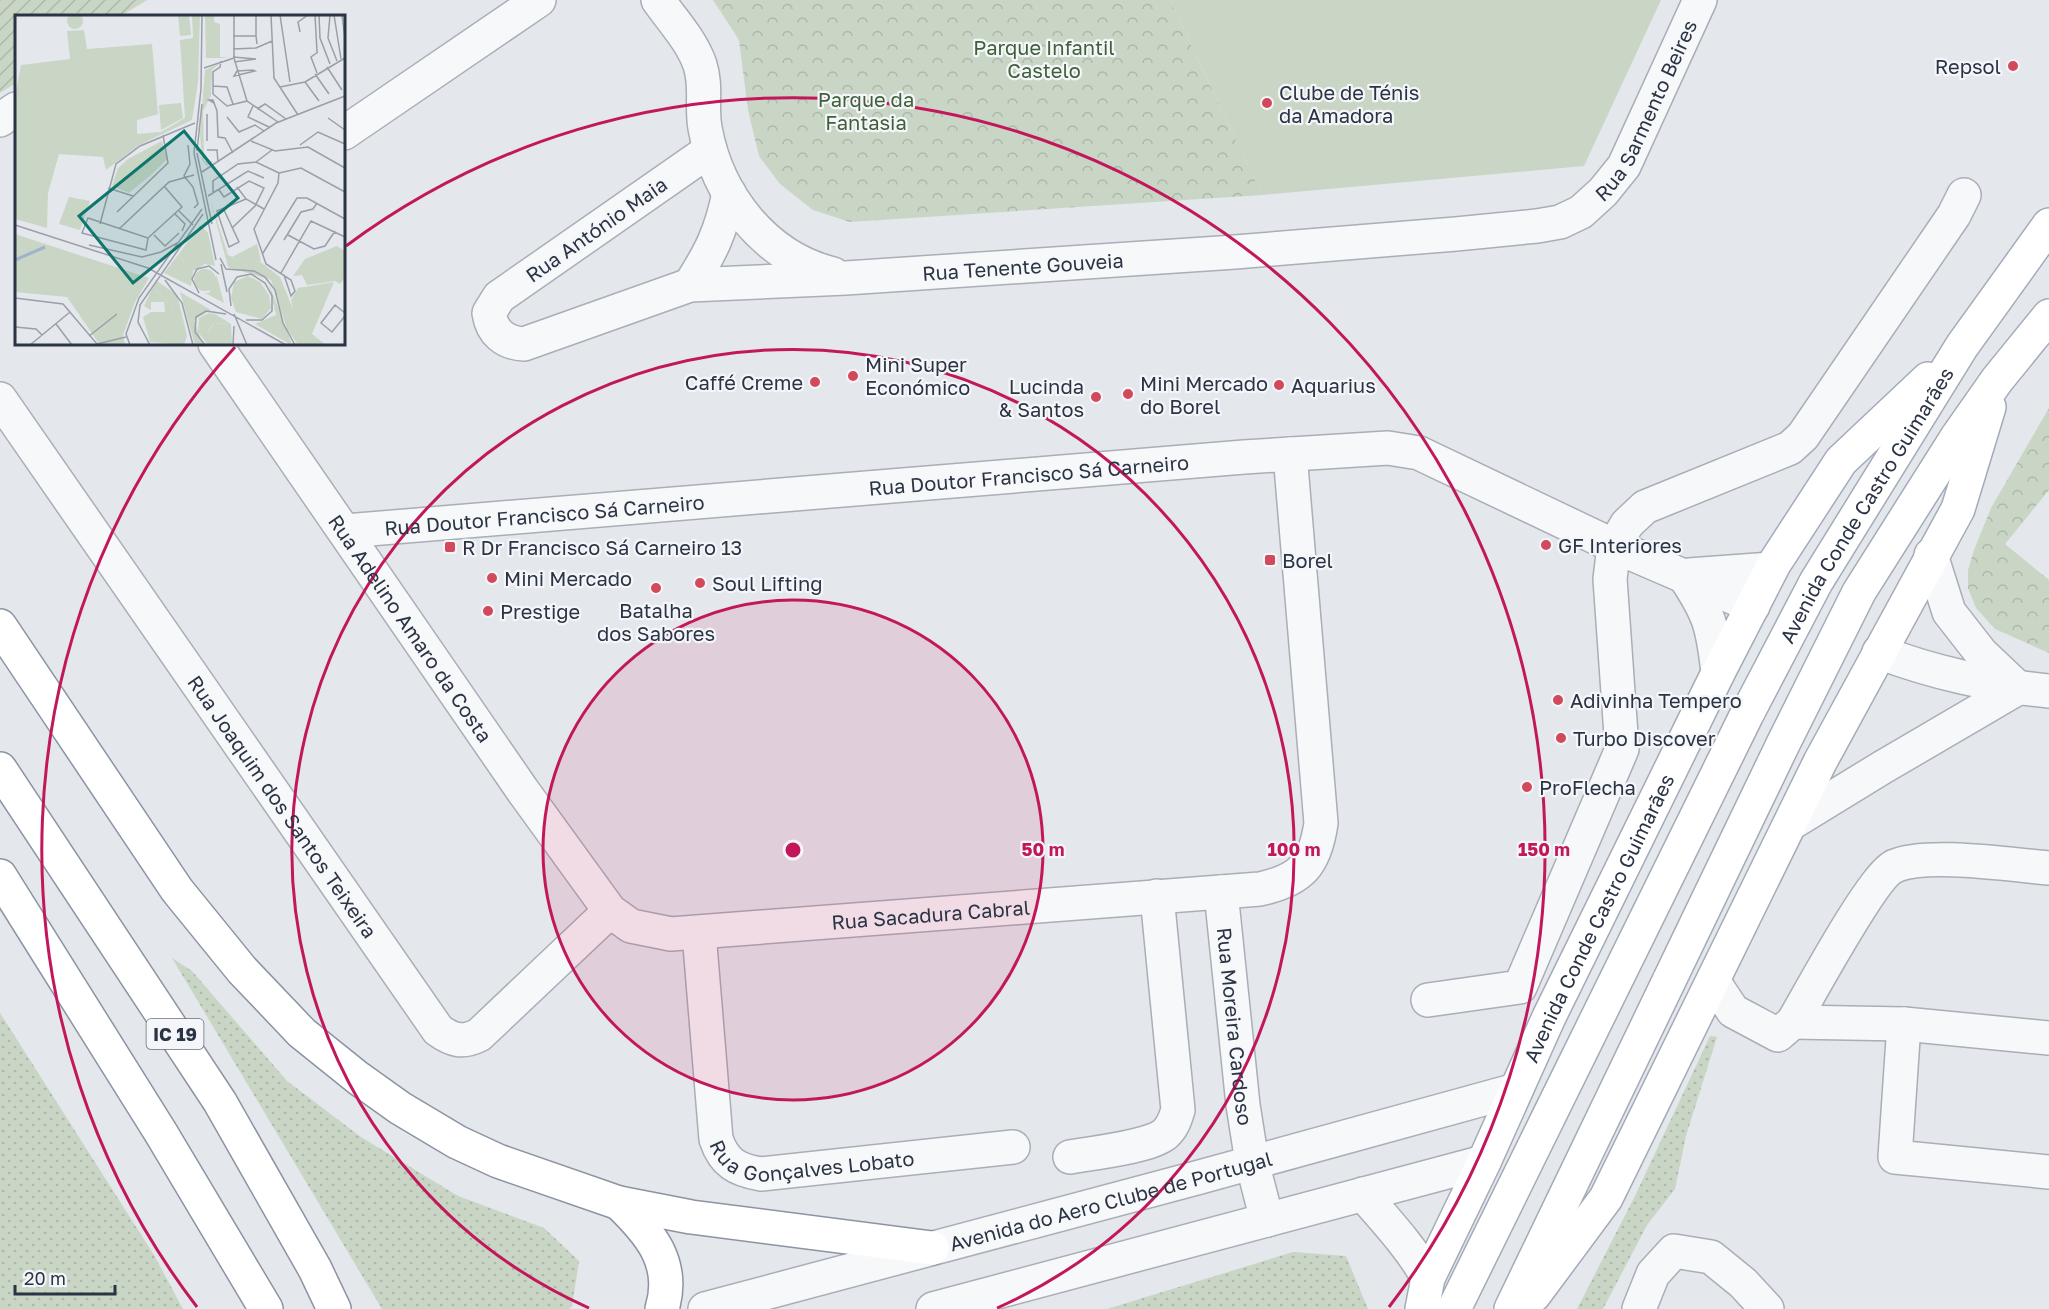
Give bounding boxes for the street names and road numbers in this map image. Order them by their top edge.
street label: Rua Sarmento Beires [1590,16,1701,206]
street label: Rua António Maia [521,171,671,287]
street label: Rua Tenente Gouveia [921,247,1124,285]
street label: Avenida Conde Castro Guimarães [1774,363,1958,647]
street label: Rua Doutor Francisco Sá Carneiro [868,450,1190,500]
street label: Rua Doutor Francisco Sá Carneiro [383,489,705,540]
street label: Rua Adelino Amaro da Costa [324,510,498,746]
street label: Rua Joaquim dos Santos Teixeira [183,670,382,942]
street label: Avenida Conde Castro Guimarães [1518,770,1679,1066]
street label: Rua Sacadura Cabral [831,895,1031,934]
street label: Rua Moreira Cardoso [1213,926,1258,1127]
road number: IC 19 [146,1019,204,1049]
street label: Rua Gonçalves Lobato [705,1136,915,1186]
street label: Avenida do Aero Clube de Portugal [947,1146,1275,1255]

